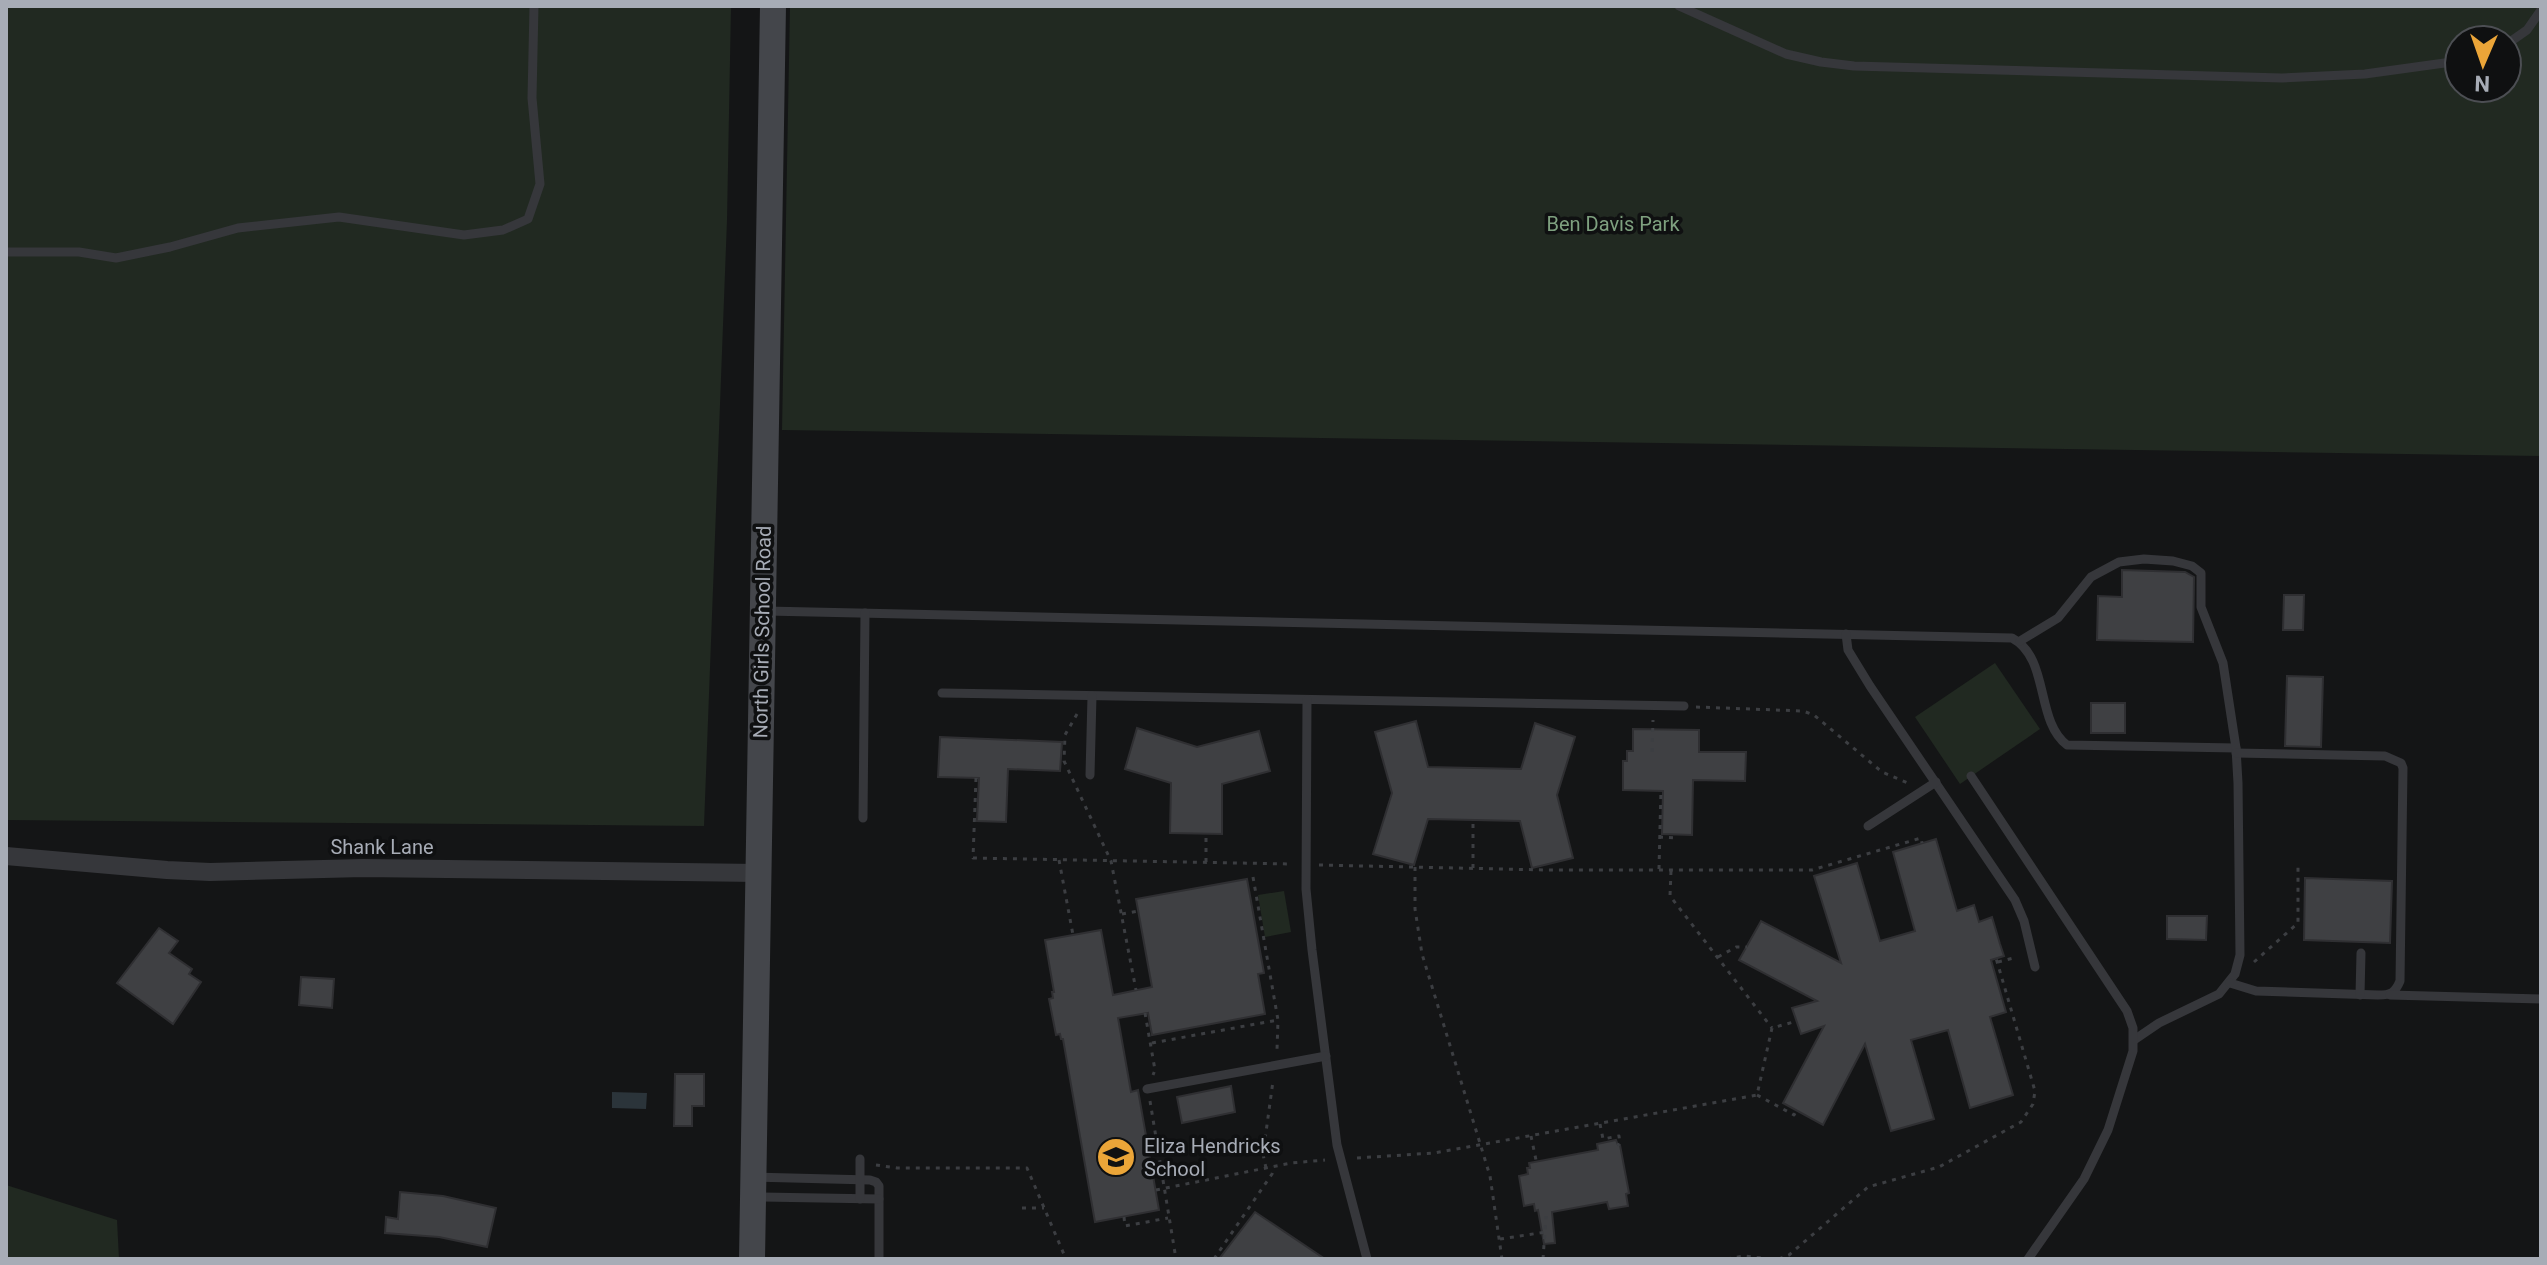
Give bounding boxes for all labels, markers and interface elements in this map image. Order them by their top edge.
north arrow [2443,24,2523,104]
text: N [2474,71,2491,96]
park label: Ben Davis Park [1546,212,1680,236]
street label: North Girls School Road [748,525,776,739]
street label: Shank Lane [330,835,434,859]
place label: Eliza Hendricks School [1144,1134,1281,1181]
school or university icon: Eliza Hendricks School [1095,1136,1137,1178]

